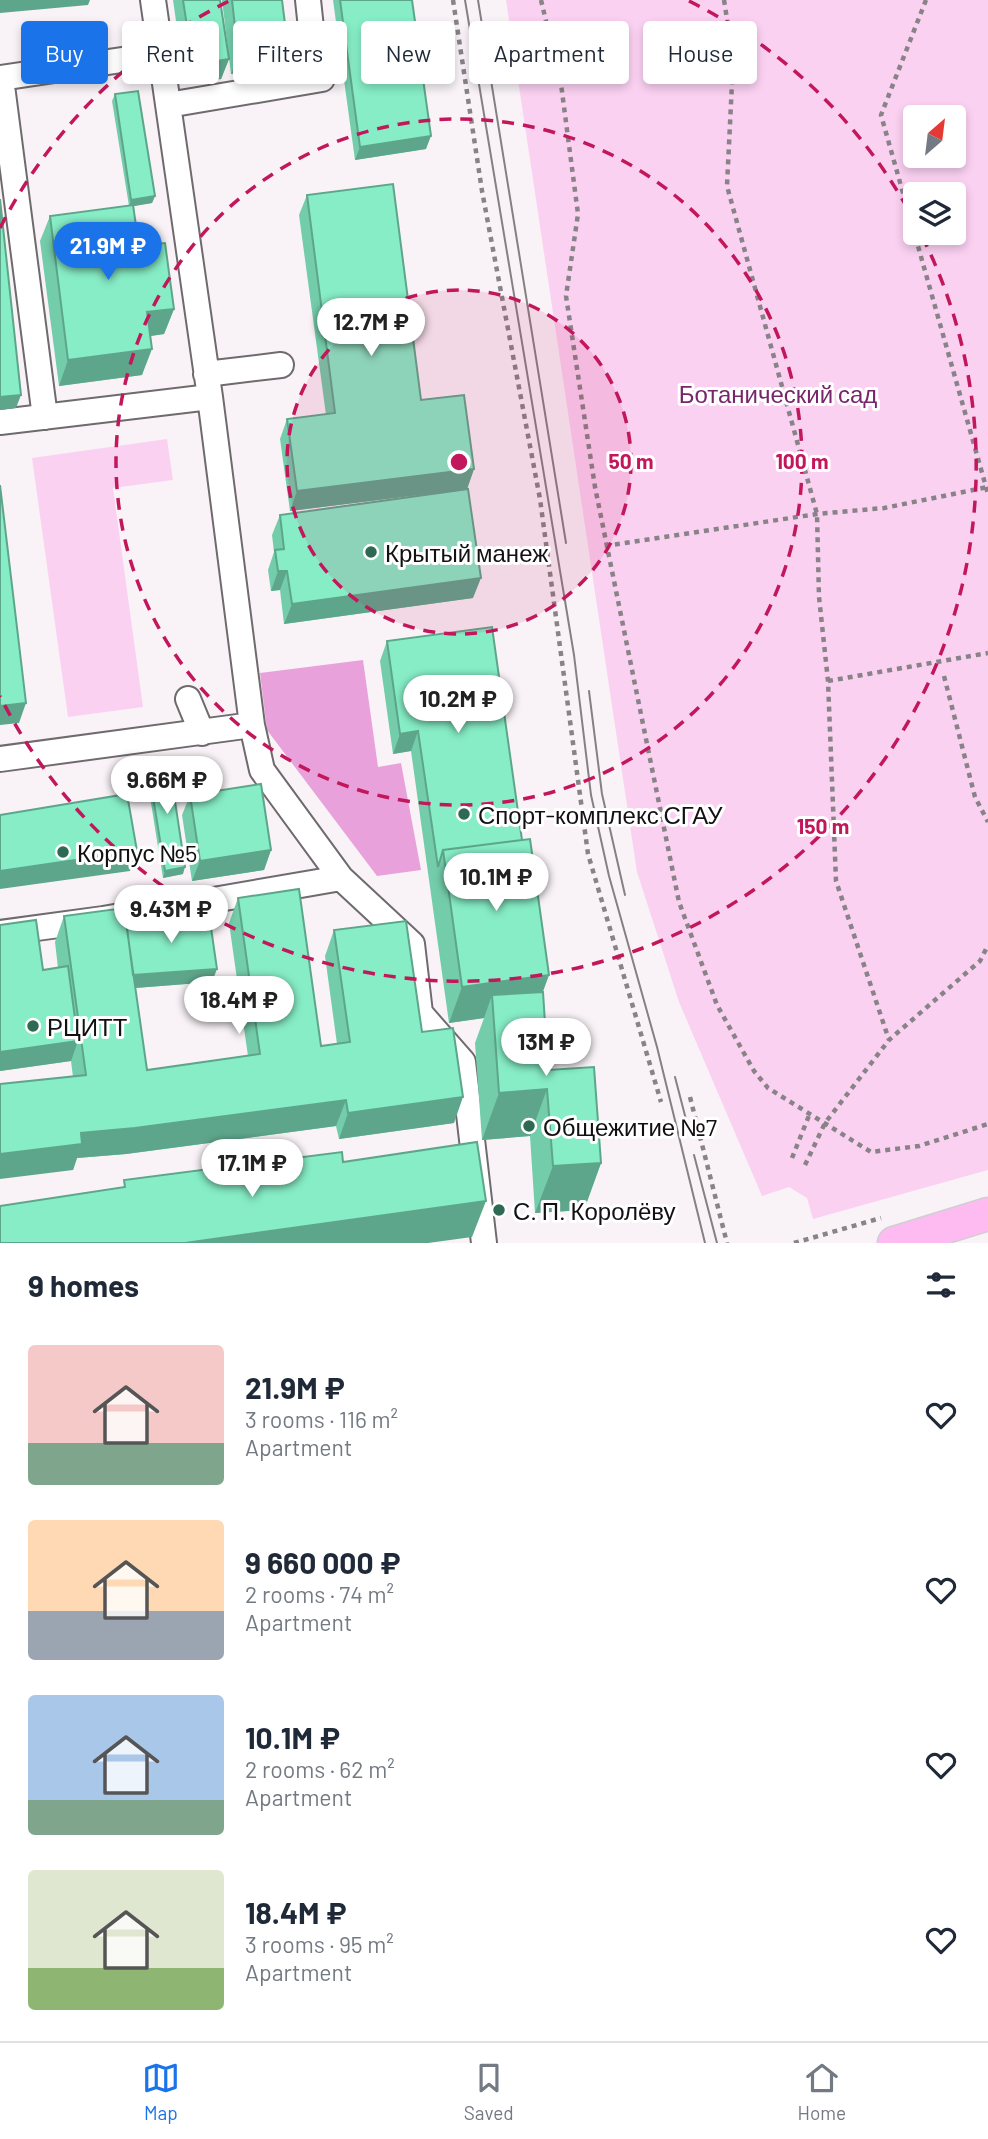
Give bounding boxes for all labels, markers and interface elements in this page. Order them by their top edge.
chip: Buy [21,21,108,84]
chip: Rent [122,21,219,84]
chip: Filters [233,21,347,84]
chip: New [361,21,455,84]
chip: Apartment [469,21,629,84]
chip: House [643,21,757,84]
north arrow [903,105,966,168]
map controls [903,105,966,245]
button: layers [903,182,966,245]
pin: 21.9M ₽ [43,222,173,282]
text: 21.9M ₽ [70,231,146,259]
pin: 12.7M ₽ [306,298,436,358]
text: 12.7M ₽ [333,307,409,335]
park label: Ботанический сад [679,379,877,408]
text: 50 m [608,448,654,473]
text: 100 m [775,448,829,473]
centre of rings [447,450,471,474]
place label: Крытый манеж [385,538,548,567]
marker: Крытый манеж [363,544,379,560]
pin: 10.2M ₽ [393,676,523,735]
text: 10.2M ₽ [419,684,497,712]
pin: 9.66M ₽ [102,756,232,816]
text: 9.66M ₽ [127,765,207,793]
place label: Спорт-комплекс СГАУ [478,800,723,829]
marker: Спорт-комплекс СГАУ [456,806,472,822]
text: 150 m [797,813,849,838]
place label: Корпус №5 [77,838,197,867]
marker: Корпус №5 [55,844,71,860]
pin: 10.1M ₽ [431,853,561,913]
text: 10.1M ₽ [460,862,532,890]
pin: 9.43M ₽ [106,886,236,945]
text: 9.43M ₽ [130,894,212,922]
pin: 18.4M ₽ [174,976,304,1036]
text: 18.4M ₽ [200,985,278,1013]
place label: РЦИТТ [47,1012,128,1041]
marker: РЦИТТ [25,1018,41,1034]
pin: 13M ₽ [497,1018,595,1078]
text: 13M ₽ [517,1027,575,1055]
place label: Общежитие №7 [543,1112,717,1141]
marker: Общежитие №7 [521,1118,537,1134]
pin: 17.1M ₽ [187,1140,317,1199]
text: 17.1M ₽ [217,1148,287,1176]
place label: С. П. Королёву [513,1196,676,1225]
marker: С. П. Королёву [491,1202,507,1218]
icon: filters [922,1266,960,1304]
text: 9 homes [28,1267,139,1303]
text: 21.9M ₽ [245,1369,345,1405]
icon: home [84,1373,168,1457]
icon: heart [922,1396,960,1434]
text: 3 rooms · 116 m² [245,1405,398,1433]
text: Apartment [245,1433,352,1461]
text: 9 660 000 ₽ [245,1544,401,1580]
icon: home [84,1548,168,1632]
icon: heart [922,1571,960,1609]
text: 2 rooms · 74 m² [245,1580,394,1608]
text: Apartment [245,1608,352,1636]
text: 10.1M ₽ [245,1719,340,1755]
icon: home [84,1723,168,1807]
icon: heart [922,1746,960,1784]
text: 2 rooms · 62 m² [245,1755,395,1783]
text: Apartment [245,1783,352,1811]
text: 18.4M ₽ [245,1894,347,1930]
icon: home [84,1898,168,1982]
icon: heart [922,1921,960,1959]
text: 3 rooms · 95 m² [245,1930,394,1958]
text: Apartment [245,1958,352,1986]
tab: Map [142,2059,180,2124]
tab: Saved [464,2059,514,2124]
tab: Home [798,2059,846,2124]

